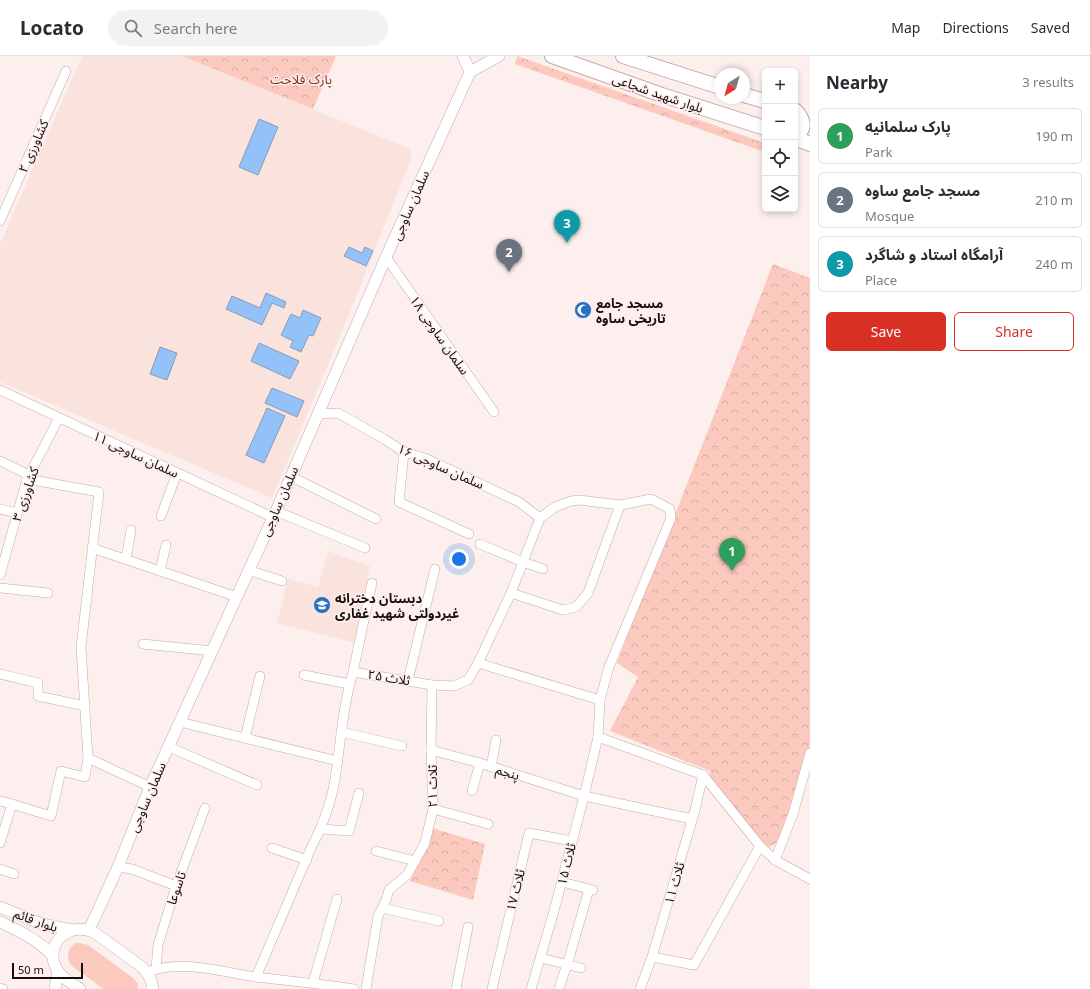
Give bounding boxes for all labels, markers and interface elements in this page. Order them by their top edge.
search box [108,10,388,46]
text: Locato [20,15,84,41]
icon: search [122,17,144,39]
text: Search here [154,18,237,38]
text: Map [891,18,920,37]
text: Directions [942,18,1009,37]
text: Saved [1031,18,1070,37]
north arrow [714,68,750,104]
map controls [762,68,798,212]
button: + [762,68,798,104]
street label: بلوار شهید شجاعی [610,69,706,117]
park label: پارک فلاحت [270,70,332,89]
text: Nearby [826,71,888,94]
text: 3 results [1022,73,1074,91]
button: − [762,104,798,140]
street label: کشاورزی ۲ [13,116,53,175]
text: پارک سلمانیه [865,116,951,136]
text: 1 [836,127,844,145]
text: 190 m [1035,127,1073,145]
button: locate [762,140,798,176]
text: Park [865,143,892,161]
street label: سلمان ساوجی [387,167,433,243]
button: layers [762,176,798,212]
text: مسجد جامع ساوه [865,180,980,200]
text: 2 [836,191,844,209]
text: 210 m [1035,191,1073,209]
text: Mosque [865,207,914,225]
pin: 3 [554,210,580,243]
pin: 2 [496,239,522,272]
text: آرامگاه استاد و شاگرد [865,244,1003,264]
text: 3 [836,255,844,273]
text: 240 m [1035,255,1073,273]
text: Place [865,271,897,289]
street label: سلمان ساوجی ۱۸ [406,292,474,378]
place label: مسجد جامع تاریخی ساوه [596,294,666,327]
mosque icon: مسجد جامع تاریخی ساوه [573,300,593,320]
button: Save [826,312,946,351]
button: Share [954,312,1074,351]
street label: سلمان ساوجی ۱۱ [90,426,182,482]
street label: سلمان ساوجی ۱۶ [395,439,487,493]
street label: سلمان ساوجی [256,463,302,539]
street label: کشاورزی ۳ [7,464,43,524]
pin: 1 [719,538,745,571]
your location [449,549,469,569]
place label: دبستان دخترانه غیردولتی شهید غفاری [335,589,459,622]
school or university icon: دبستان دخترانه غیردولتی شهید غفاری [312,595,332,615]
street label: ثلاث ۲۵ [366,665,412,689]
street label: سلمان ساوجی [124,759,170,835]
street label: پنجم [493,760,522,786]
street label: ثلاث ۲۱ [423,764,441,807]
street label: ثلاث ۱۵ [552,841,580,887]
street label: ثلاث ۱۱ [659,860,689,906]
street label: ثلاث ۱۷ [501,867,529,913]
street label: تاسوعا [162,869,190,907]
street label: بلوار قائم [11,904,60,938]
scale bar [12,961,83,980]
text: 50 m [18,962,44,977]

